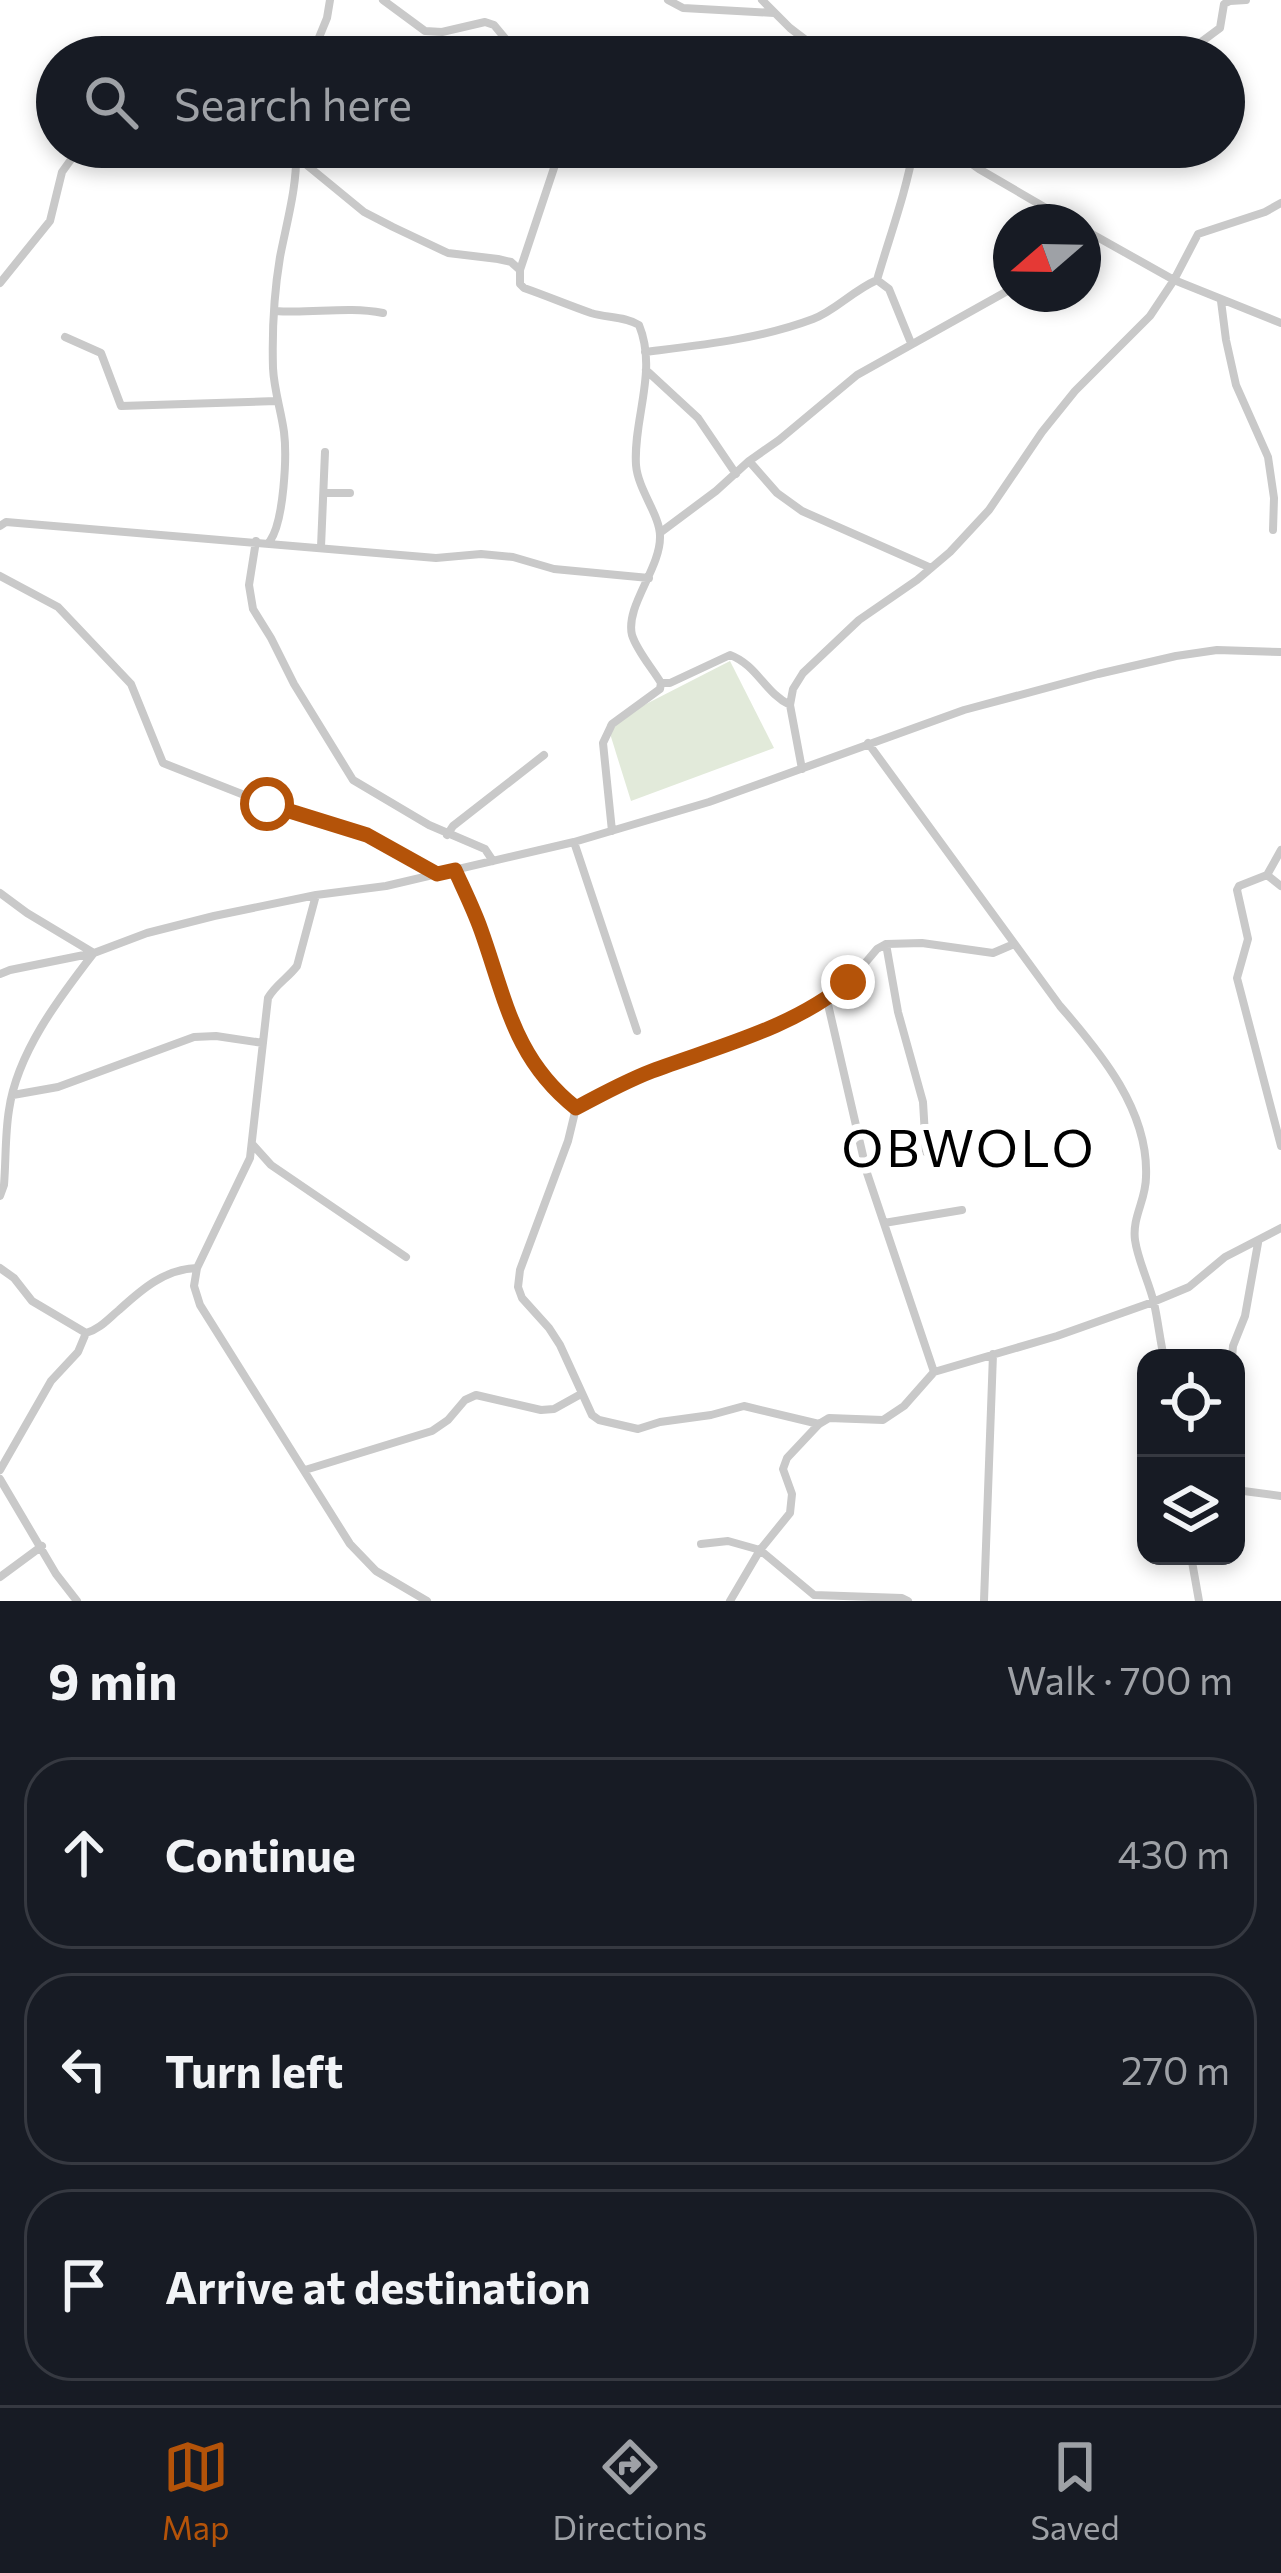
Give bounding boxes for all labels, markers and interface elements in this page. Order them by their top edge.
search box [36,36,1245,168]
icon: search [78,69,144,135]
text: Search here [174,75,412,130]
north arrow [993,204,1101,312]
route start [240,777,294,831]
route end [821,955,875,1009]
district label: OBWOLO [842,1115,1096,1178]
map controls [1137,1349,1245,1565]
button: locate [1137,1349,1245,1457]
button: layers [1137,1457,1245,1565]
text: 9 min [48,1648,177,1711]
text: Walk · 700 m [1007,1655,1233,1703]
icon: ahead [51,1820,117,1886]
text: Continue [165,1826,356,1881]
text: 430 m [1117,1829,1230,1877]
icon: left [51,2036,117,2102]
text: Turn left [165,2042,343,2097]
text: 270 m [1121,2045,1230,2093]
icon: arrive [51,2252,117,2318]
text: Arrive at destination [165,2258,591,2313]
tab: Map [162,2434,230,2547]
tab: Directions [553,2434,707,2547]
tab: Saved [1030,2434,1119,2547]

